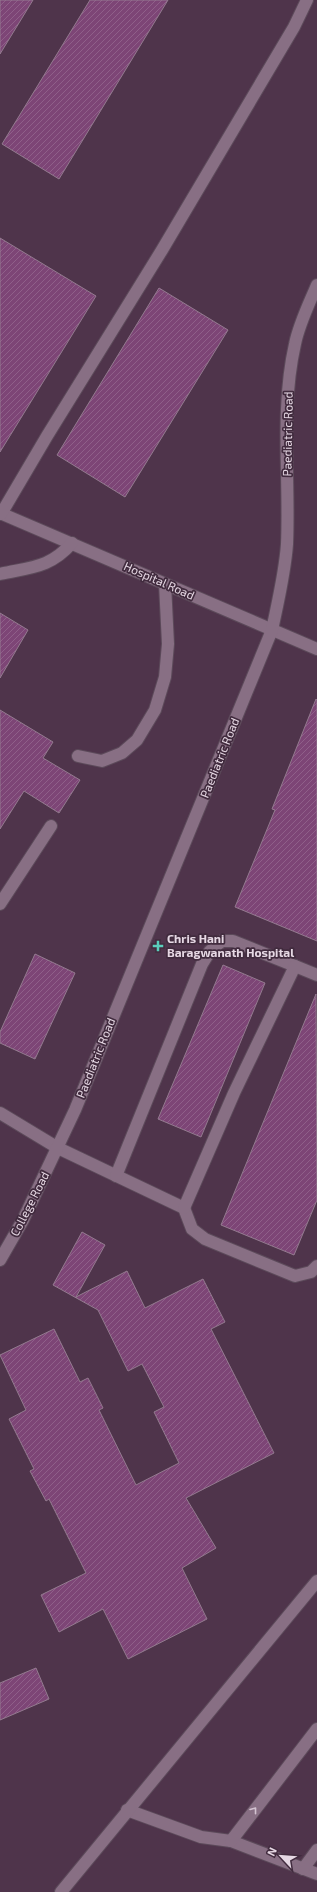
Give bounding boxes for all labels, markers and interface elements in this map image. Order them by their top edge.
street label: Paediatric Road [279,391,295,477]
street label: Hospital Road [122,558,197,602]
street label: Paediatric Road [197,716,241,800]
place label: Chris Hani Baragwanath Hospital [167,931,294,959]
marker: Chris Hani Baragwanath Hospital [152,940,164,952]
street label: Paediatric Road [73,1016,117,1100]
street label: College Road [7,1169,51,1238]
one-way arrow [250,1807,257,1814]
north arrow [261,1836,301,1876]
text: N [264,1845,279,1858]

